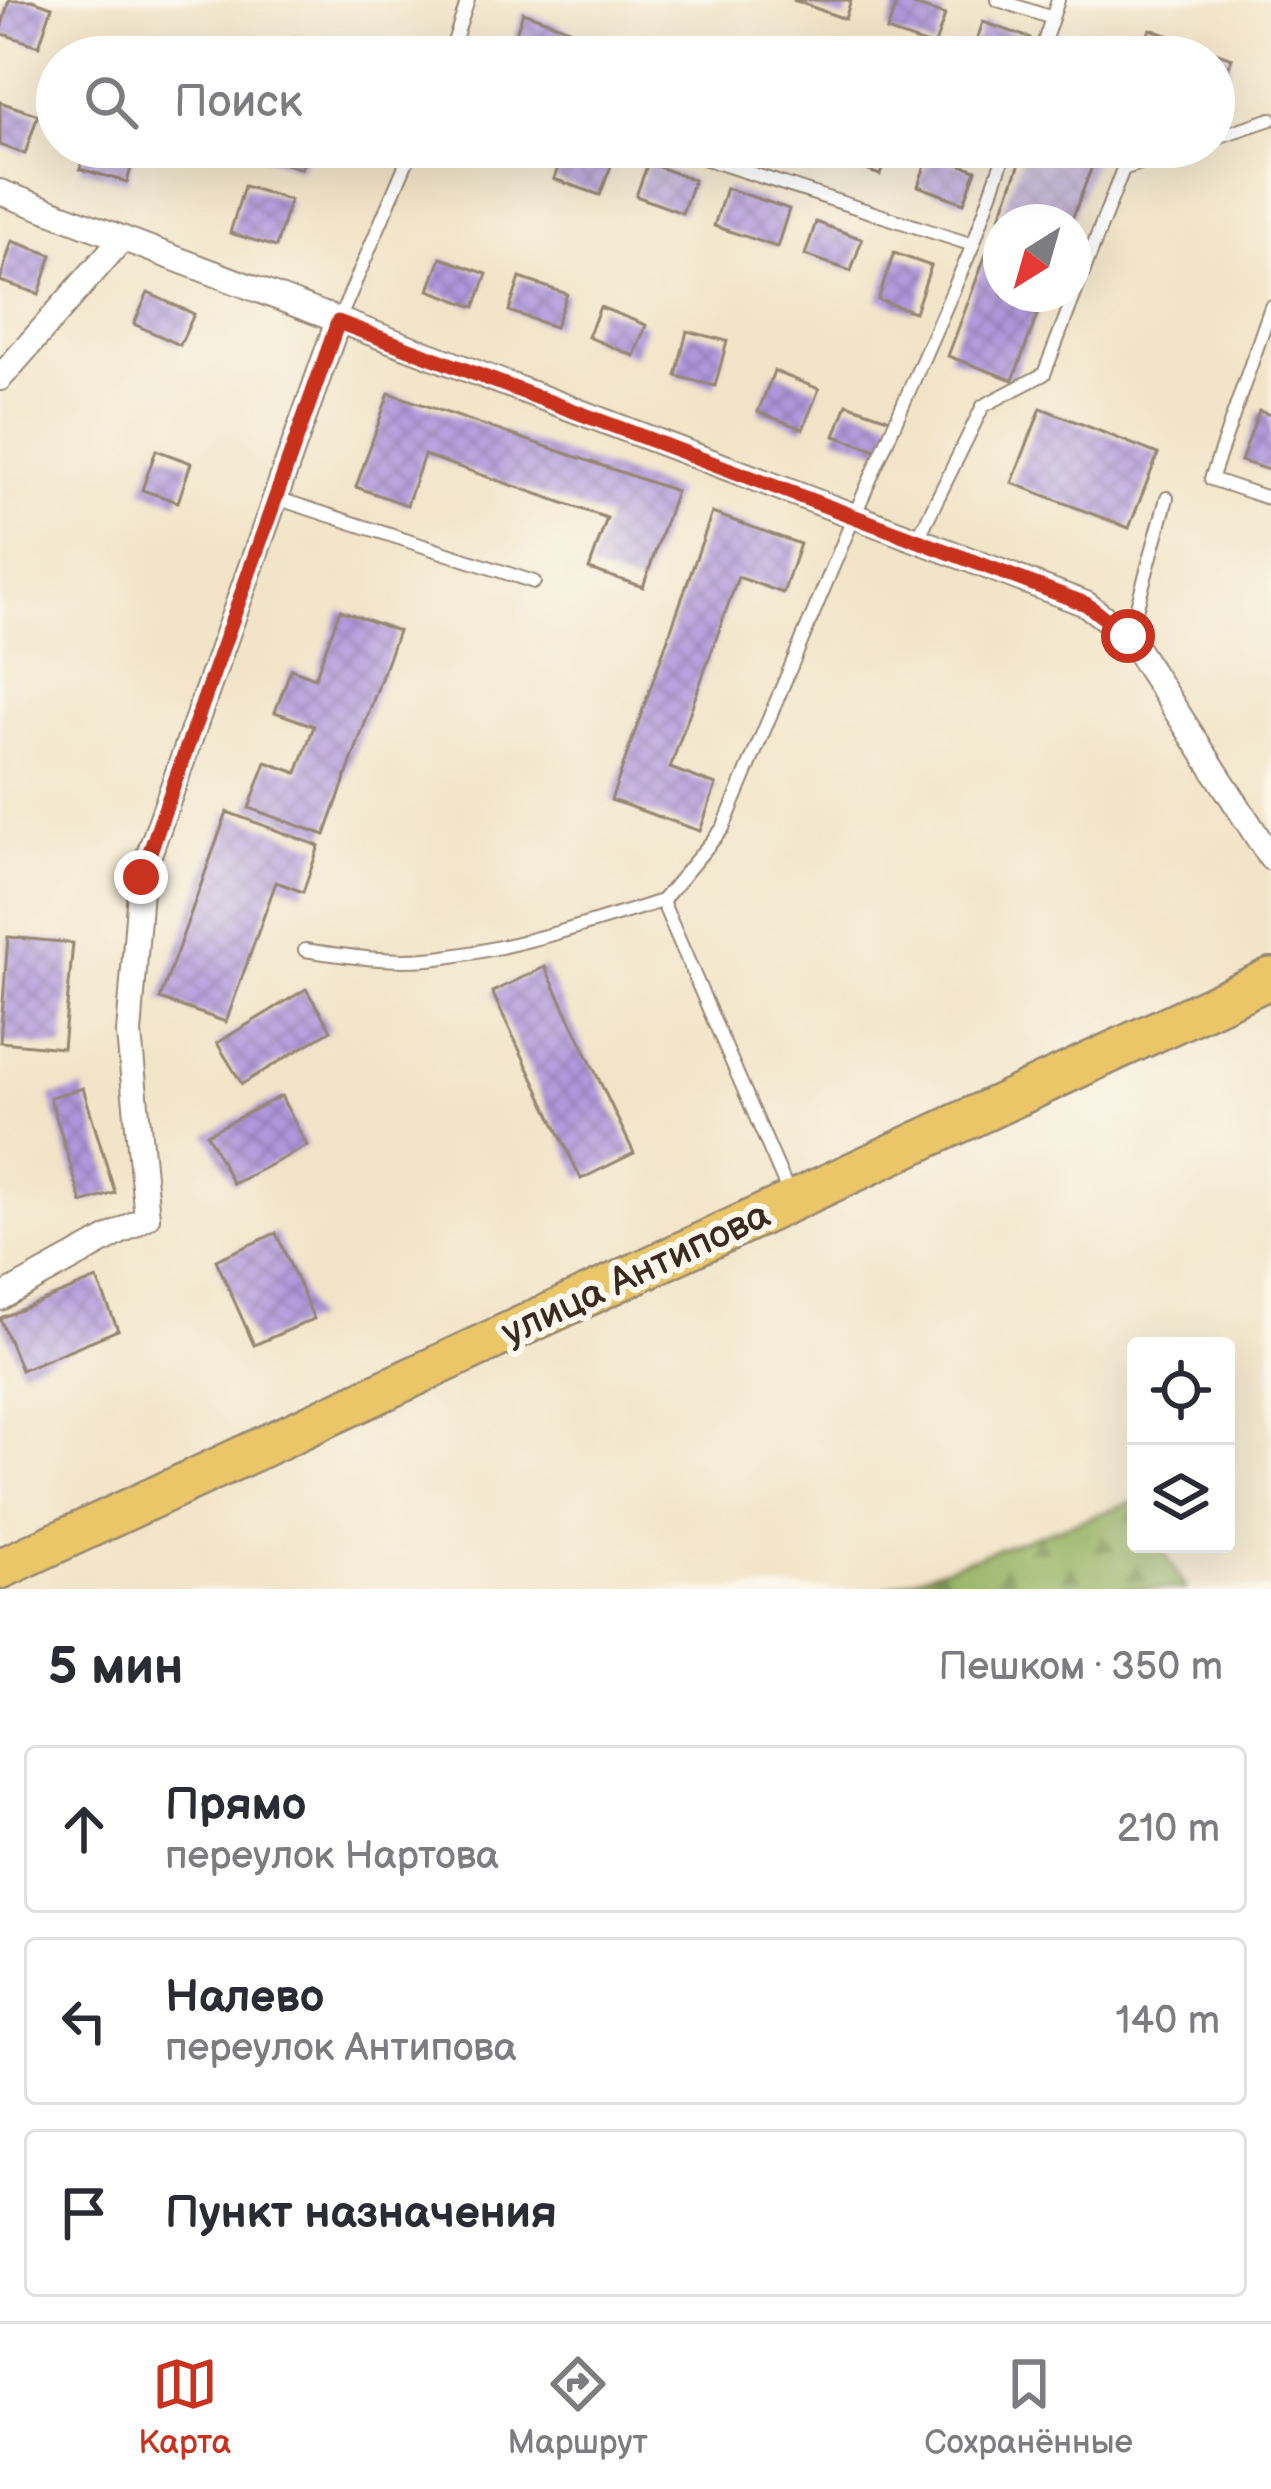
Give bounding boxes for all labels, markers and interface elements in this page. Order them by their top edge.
search box [36,36,1235,168]
icon: search [78,69,144,135]
text: Поиск [174,75,302,130]
north arrow [983,204,1091,312]
route start [1101,609,1155,663]
route end [114,850,168,904]
street label: улица Антипова [495,1192,778,1357]
map controls [1127,1337,1235,1553]
button: locate [1127,1337,1235,1445]
button: layers [1127,1445,1235,1553]
text: 5 мин [48,1637,183,1698]
text: Пешком · 350 m [938,1644,1223,1691]
text: Прямо [165,1778,306,1833]
icon: ahead [51,1796,117,1862]
text: 210 m [1117,1806,1220,1853]
text: переулок Нартова [165,1833,499,1880]
text: Налево [165,1970,324,2025]
icon: left [51,1988,117,2054]
text: 140 m [1115,1998,1220,2045]
text: переулок Антипова [165,2025,517,2072]
icon: arrive [51,2180,117,2246]
text: Пункт назначения [165,2186,557,2241]
tab: Карта [138,2351,231,2463]
tab: Маршрут [508,2351,648,2463]
tab: Сохранённые [924,2351,1133,2463]

